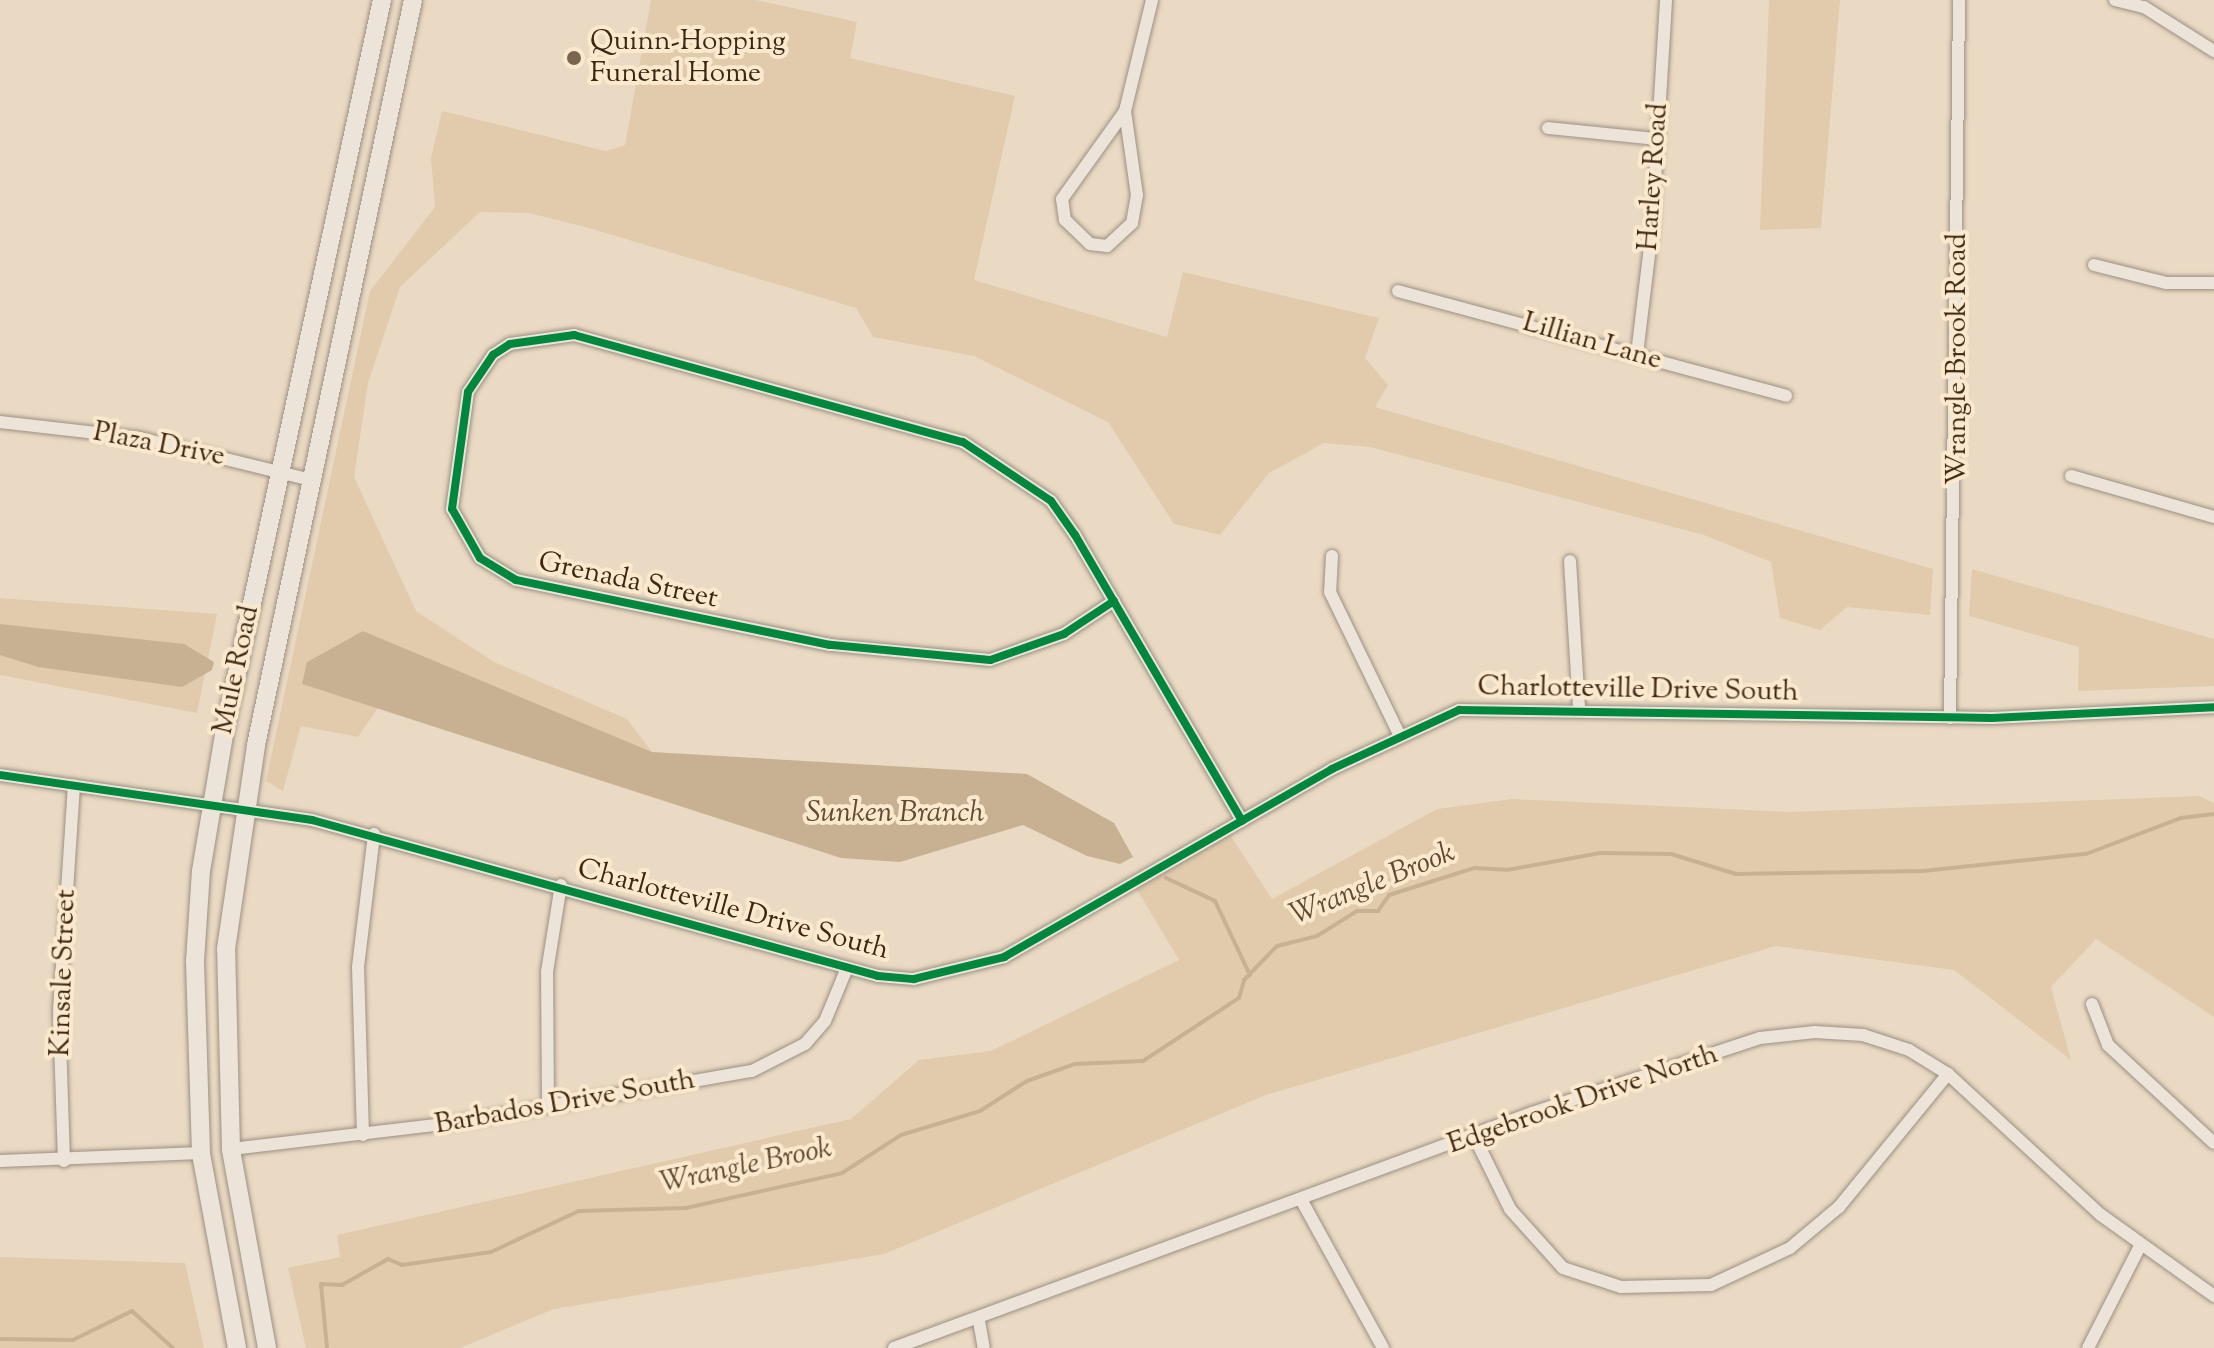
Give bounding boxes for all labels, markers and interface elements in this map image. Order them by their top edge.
place label: Quinn-Hopping Funeral Home [590,25,786,91]
marker: Quinn-Hopping Funeral Home [565,49,583,67]
street label: Harley Road [1632,102,1676,252]
street label: Wrangle Brook Road [1941,233,1975,485]
street label: Lillian Lane [1519,306,1665,378]
street label: Plaza Drive [90,416,228,474]
street label: Grenada Street [535,546,721,616]
street label: Mule Road [207,602,267,738]
street label: Charlotteville Drive South [1477,670,1799,710]
water label: Sunken Branch [806,796,984,832]
water label: Wrangle Brook [1285,836,1461,934]
street label: Charlotteville Drive South [574,852,892,968]
street label: Kinsale Street [44,889,84,1057]
street label: Edgebrook Drive North [1444,1038,1722,1162]
street label: Barbados Drive South [432,1064,698,1142]
water label: Wrangle Brook [657,1131,835,1203]

